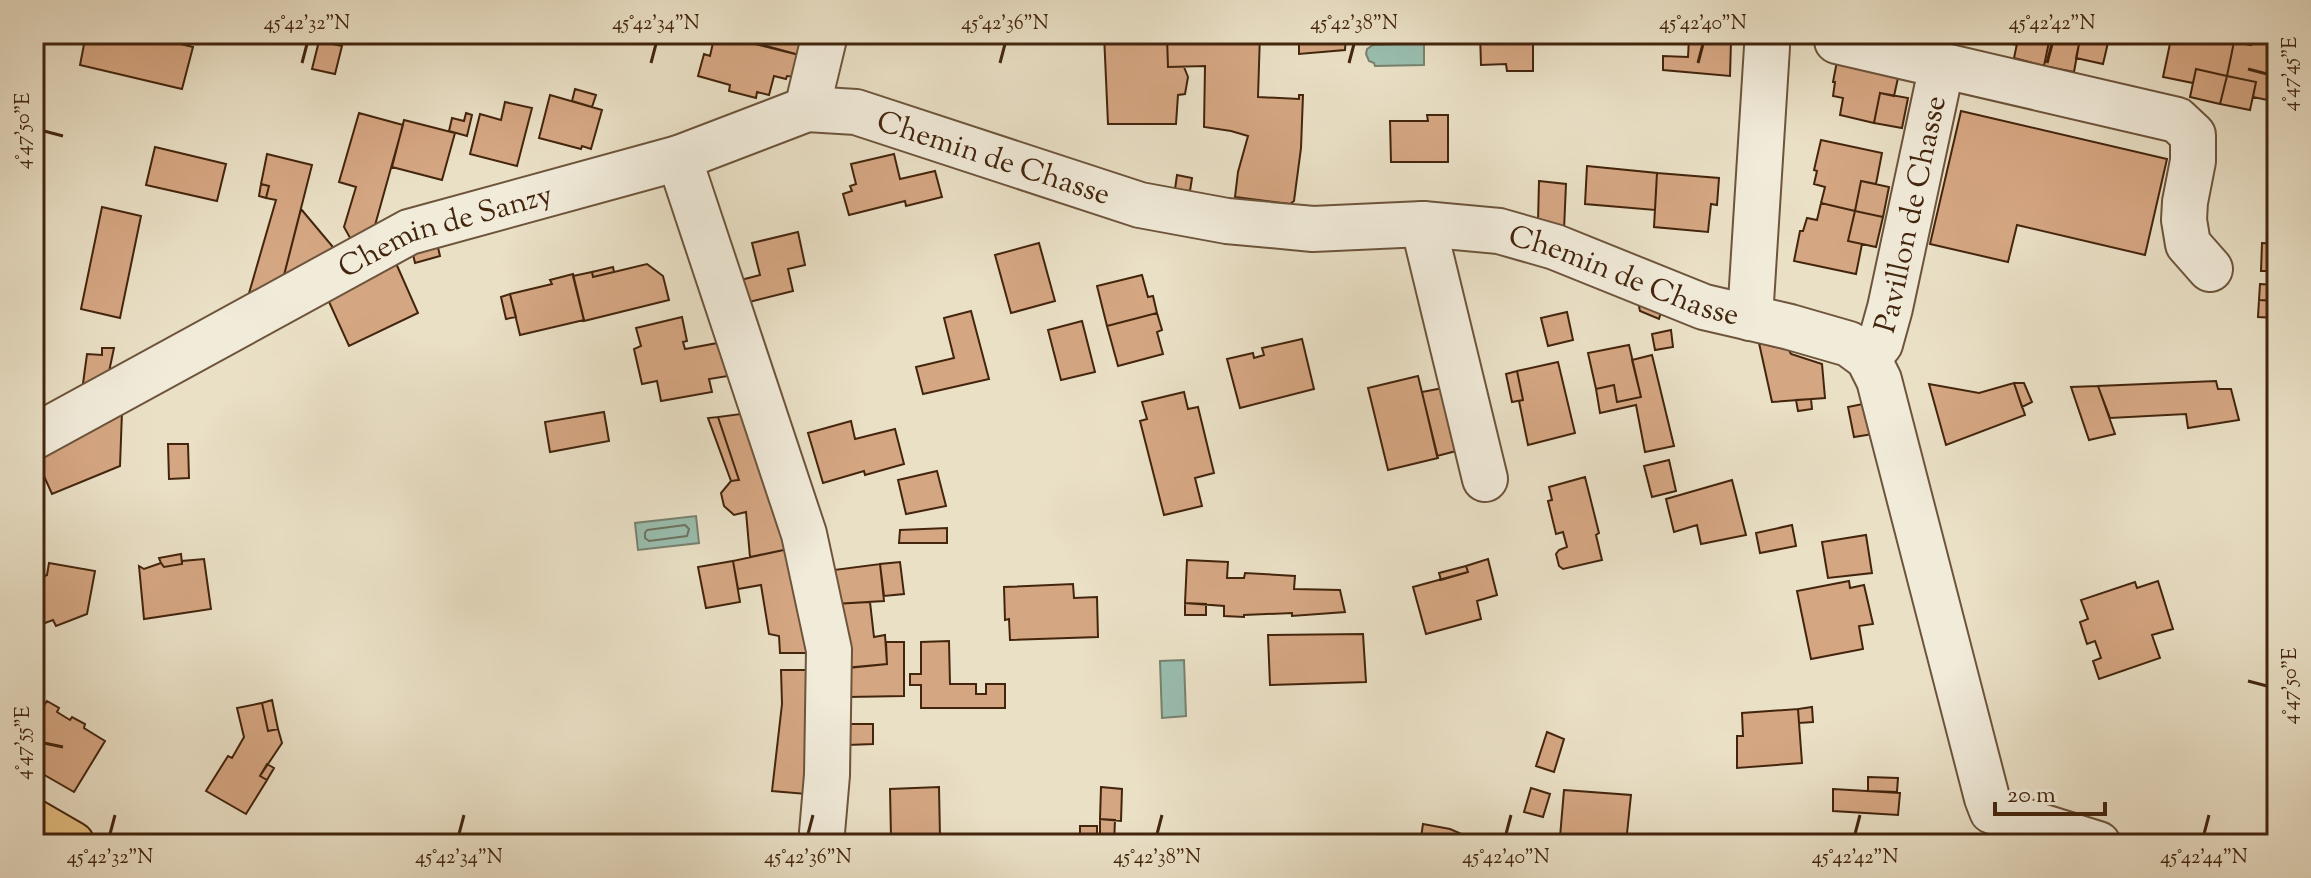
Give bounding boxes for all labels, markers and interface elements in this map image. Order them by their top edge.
text: 45°42'32"N [264,10,350,39]
text: 45°42'34"N [612,10,700,39]
text: 45°42'36"N [961,10,1049,39]
text: 45°42'38"N [1310,10,1398,39]
text: 45°42'40"N [1659,10,1747,39]
text: 45°42'42"N [2009,10,2095,39]
text: 4°47'45"E [2277,37,2306,111]
street label: Pavillon de Chasse [1865,92,1959,338]
text: 4°47'50"E [10,93,39,169]
street label: Chemin de Chasse [871,101,1115,218]
street label: Chemin de Sanzy [331,175,558,291]
street label: Chemin de Chasse [1503,216,1743,338]
text: 4°47'50"E [2277,648,2306,724]
text: 4°47'55"E [10,706,39,780]
scale bar [1995,766,2105,816]
text: 20 m [2007,779,2056,813]
text: 45°42'32"N [67,844,153,873]
text: 45°42'34"N [415,844,503,873]
text: 45°42'36"N [764,844,852,873]
text: 45°42'38"N [1113,844,1201,873]
text: 45°42'40"N [1462,844,1550,873]
text: 45°42'42"N [1812,844,1898,873]
text: 45°42'44"N [2160,844,2248,873]

